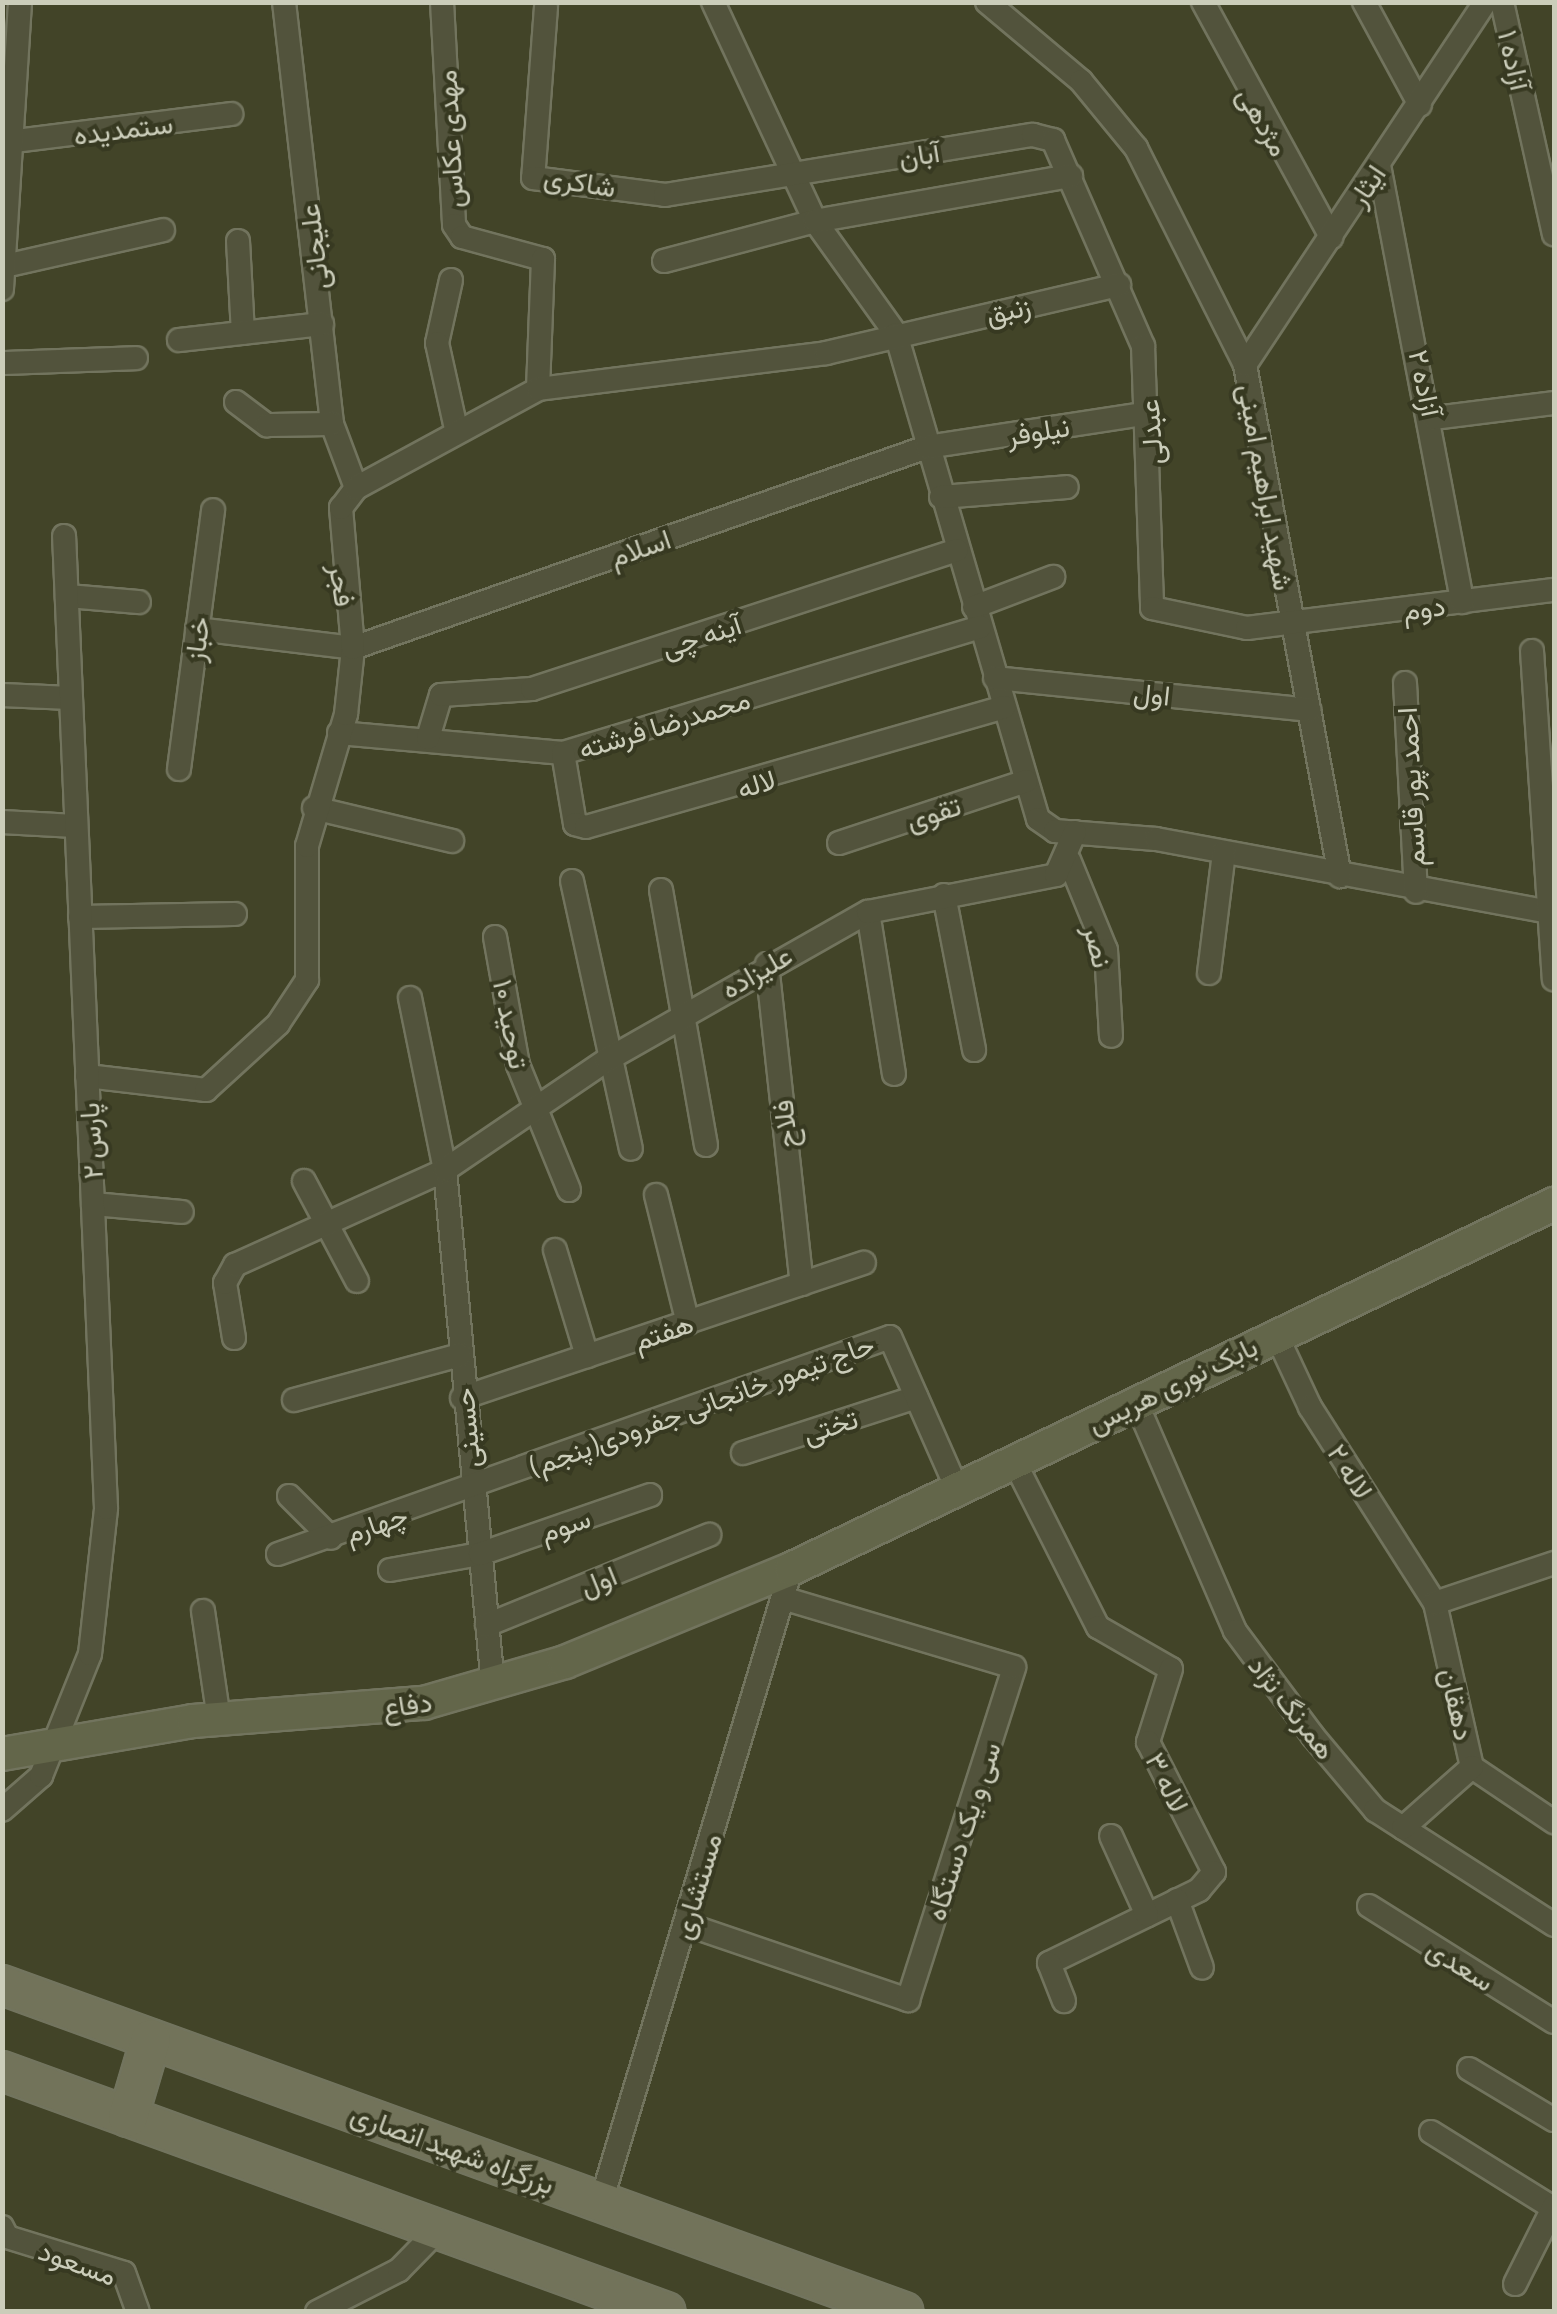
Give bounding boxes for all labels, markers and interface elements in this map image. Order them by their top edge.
street label: آزاده ۱ [1492,27,1538,93]
street label: مهدی عکاس [429,69,469,209]
street label: مژدهی [1231,80,1297,162]
street label: ستمدیده [71,105,175,151]
street label: آبان [896,134,942,174]
street label: ایثار [1340,158,1392,212]
street label: شاکری [542,159,618,203]
street label: علیجانی [291,202,335,292]
street label: زنبق [982,288,1034,330]
street label: آزاده ۲ [1403,347,1449,419]
street label: شهید ابراهیم امینی [1232,381,1302,593]
street label: عبدلی [1131,398,1169,466]
street label: نیلوفر [1004,408,1072,452]
street label: اسلام [605,521,675,573]
street label: فجر [323,561,363,609]
street label: دوم [1401,588,1447,626]
street label: آینه چی [657,606,745,664]
street label: خباز [177,614,215,664]
street label: اول [1132,674,1172,712]
street label: محمدرضا فرشته [574,681,754,765]
street label: احمد پور قاسم [1389,706,1431,868]
street label: لاله [733,761,779,805]
street label: تقوی [901,787,965,837]
street label: نصر [1078,921,1120,971]
street label: علیزاده [714,937,798,1005]
street label: توحید ۱۰ [487,976,537,1072]
street label: فلاح [765,1098,803,1150]
street label: پارس ۲ [71,1102,109,1180]
street label: هفتم [629,1305,697,1357]
street label: حاج تیمور خانجانی جفرودی(پنجم) [526,1326,878,1482]
street label: بابک نوری هریس [1082,1328,1262,1440]
street label: حسینی [446,1387,486,1469]
street label: تختی [798,1400,862,1450]
street label: لاله ۲ [1321,1437,1381,1505]
street label: چهارم [340,1497,412,1549]
street label: سوم [535,1500,595,1548]
street label: اول [575,1558,621,1602]
street label: همرنگ نژاد [1242,1649,1344,1765]
street label: دهقان [1433,1665,1483,1743]
street label: دفاع [380,1684,434,1724]
street label: سی و یک دستگاه [917,1738,1007,1924]
street label: لاله ۳ [1139,1747,1197,1817]
street label: مستشاری [664,1829,728,1943]
street label: سعدی [1421,1930,1501,1998]
street label: بزرگراه شهید انصاری [347,2096,559,2200]
street label: مسعود [34,2232,122,2292]

